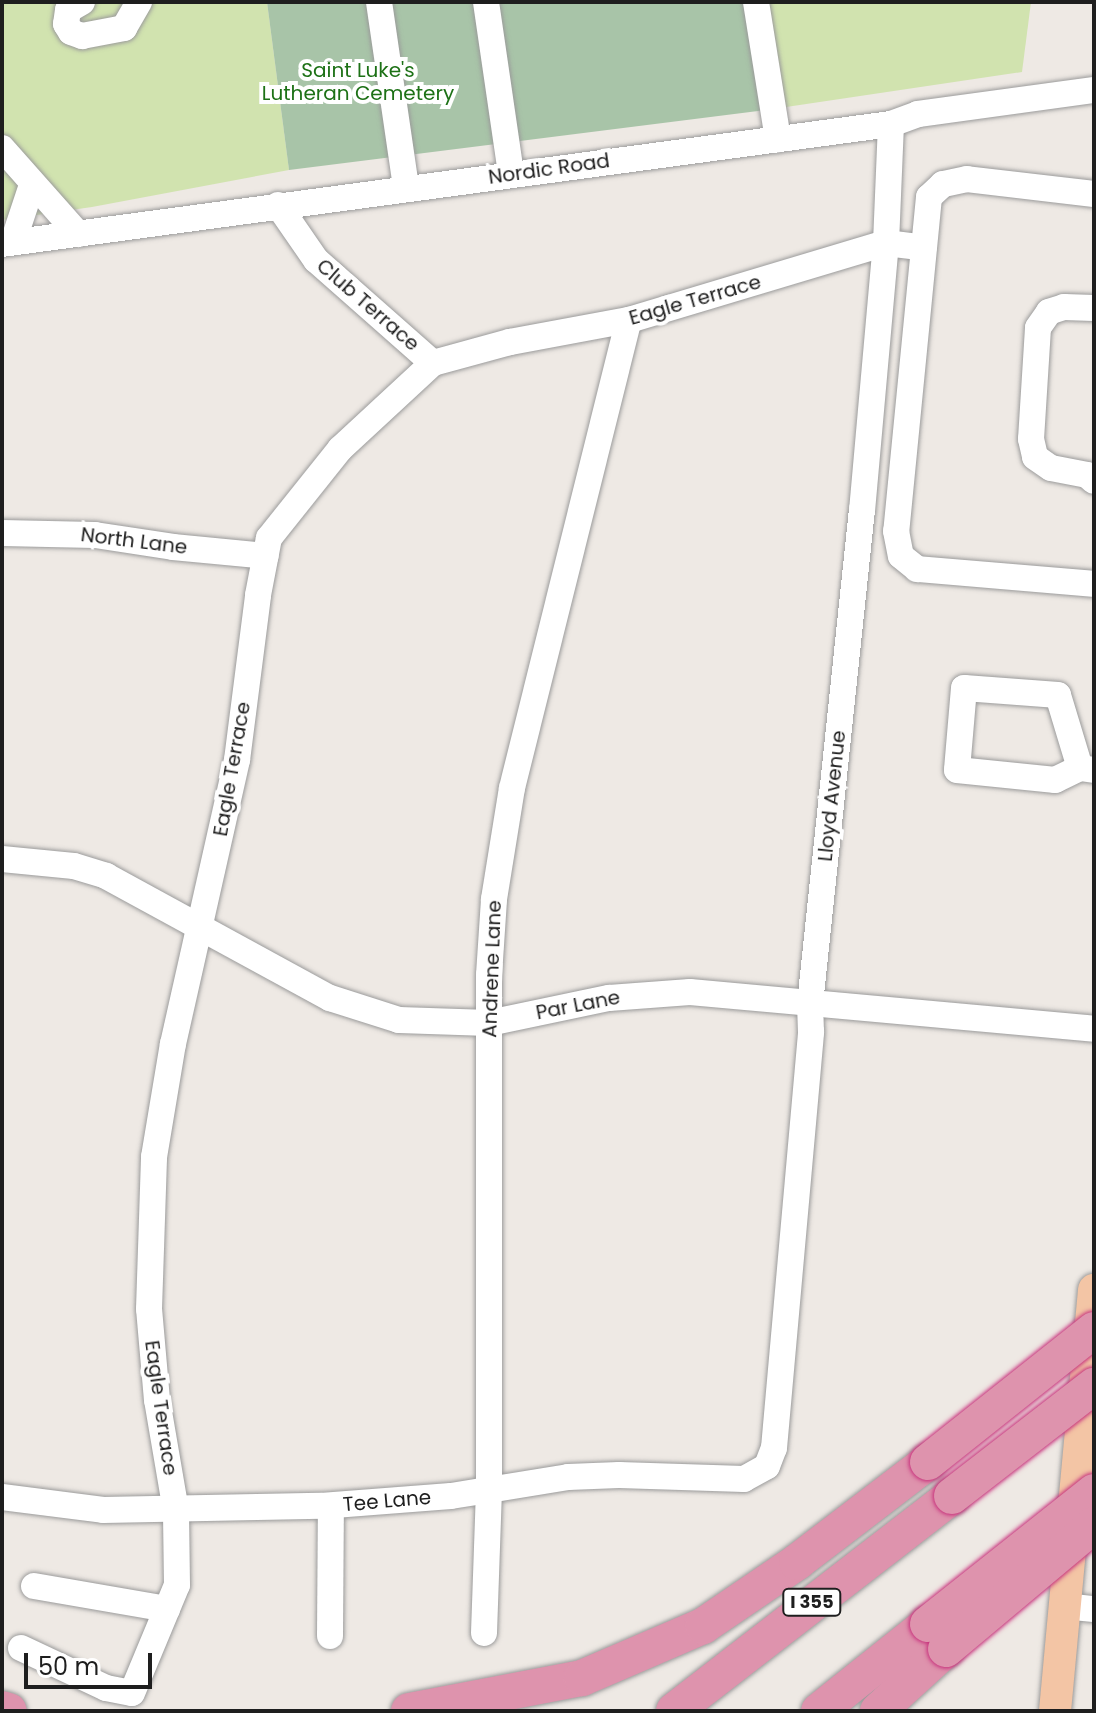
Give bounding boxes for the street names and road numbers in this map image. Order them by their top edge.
street label: Nordic Road [487,149,611,189]
street label: Club Terrace [312,254,424,356]
street label: Eagle Terrace [626,270,764,330]
street label: North Lane [79,523,189,559]
street label: Eagle Terrace [208,700,256,838]
street label: Lloyd Avenue [813,729,851,863]
street label: Andrene Lane [478,900,506,1038]
street label: Par Lane [534,985,622,1025]
street label: Eagle Terrace [140,1339,182,1477]
street label: Tee Lane [342,1485,432,1517]
road number: I 355 [782,1588,842,1616]

